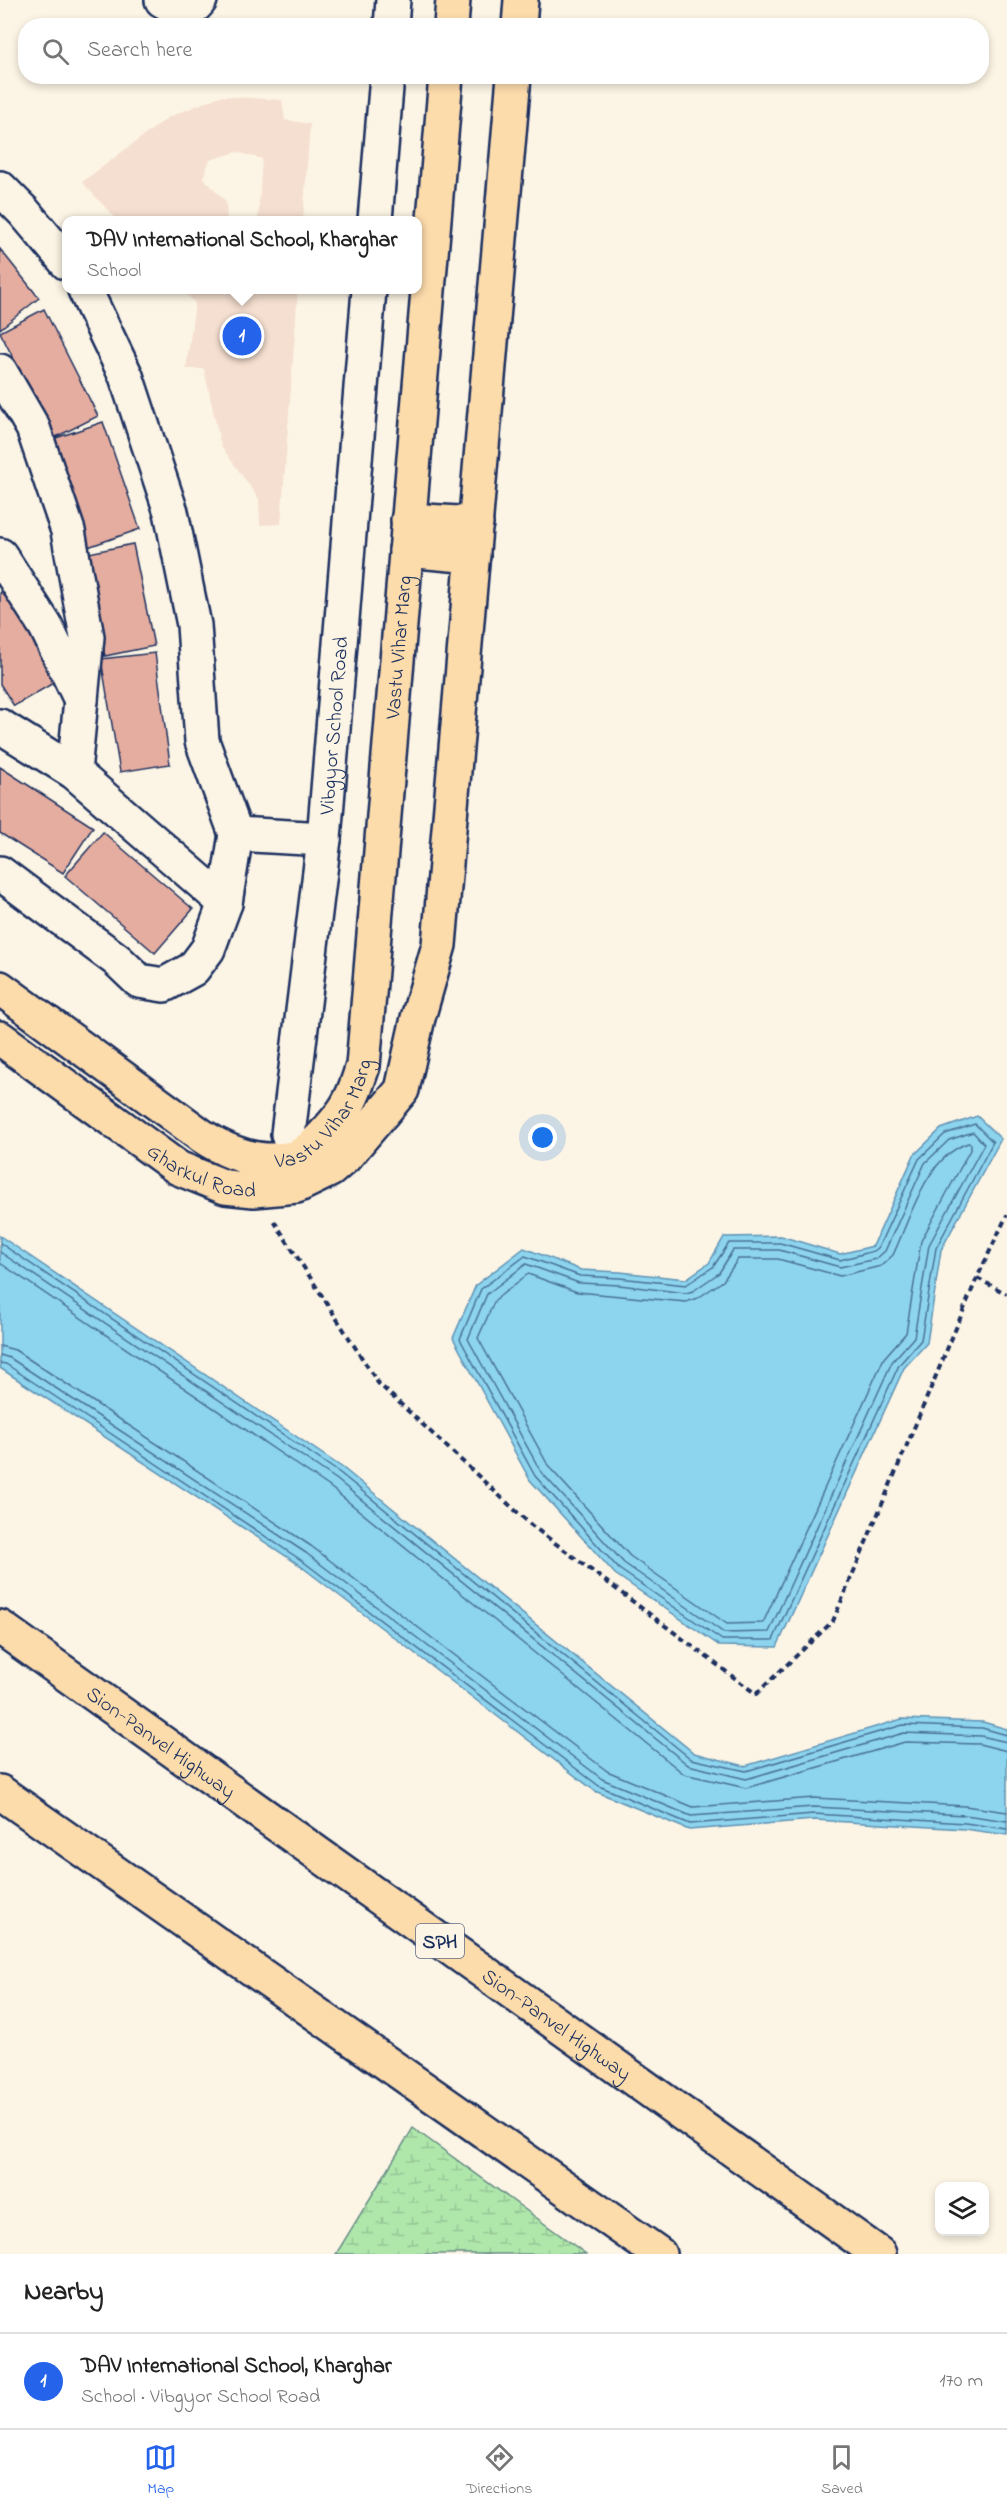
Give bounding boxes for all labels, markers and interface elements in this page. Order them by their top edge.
search box [18,18,989,84]
icon: search [39,35,72,68]
text: Search here [87,35,192,67]
popup [62,216,422,294]
text: DAV International School, Kharghar [87,225,397,257]
text: School [87,257,141,286]
pin: 1 [222,314,262,358]
street label: Vastu Vihar Marg [379,574,423,721]
street label: Vibgyor School Road [313,635,358,817]
street label: Vastu Vihar Marg [273,1059,382,1177]
your location [528,1123,557,1152]
street label: Gharkul Road [140,1137,258,1207]
street label: Sion-Panvel Highway [79,1680,241,1809]
road number: SPH [416,1924,464,1958]
street label: Sion-Panvel Highway [475,1962,637,2091]
map controls [935,2182,989,2236]
button: layers [935,2182,989,2236]
text: Nearby [24,2274,103,2312]
text: DAV International School, Kharghar [81,2351,392,2383]
text: 1 [40,2367,47,2396]
text: 170 m [939,2367,983,2396]
text: School · Vibgyor School Road [81,2383,320,2412]
tab: Map [144,2441,177,2501]
tab: Directions [466,2441,532,2501]
tab: Saved [821,2441,863,2501]

